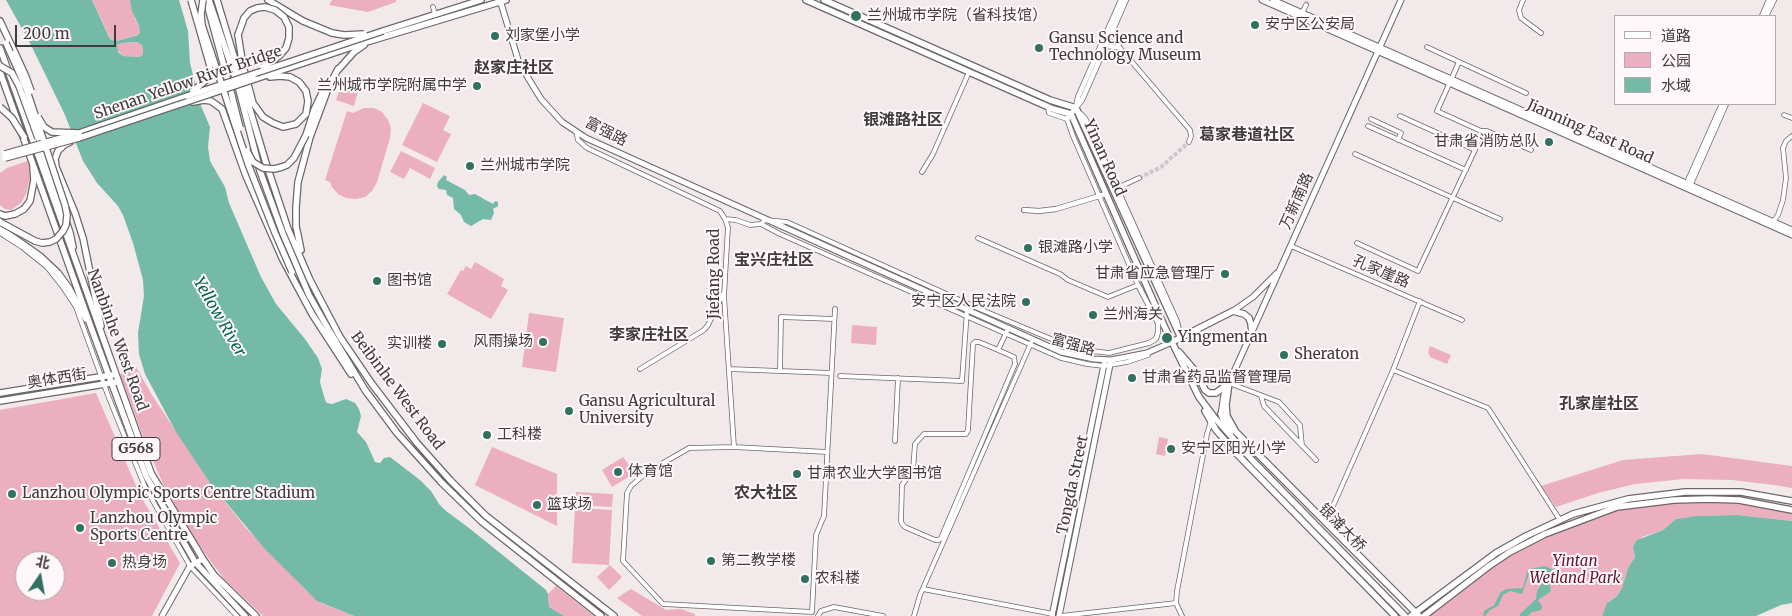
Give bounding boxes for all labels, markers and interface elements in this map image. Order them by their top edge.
place label: 兰州城市学院（省科技馆） [867,7,1047,25]
marker: 兰州城市学院（省科技馆） [849,9,863,23]
scale bar [18,15,119,47]
legend [1614,15,1777,105]
place label: 安宁区公安局 [1265,16,1355,34]
marker: 安宁区公安局 [1249,19,1261,31]
text: 200 m [23,24,70,43]
text: 道路 [1661,26,1691,45]
place label: 刘家堡小学 [505,27,580,45]
marker: 刘家堡小学 [489,30,501,42]
place label: Gansu Science and Technology Museum [1049,30,1201,65]
street label: Shenan Yellow River Bridge [92,42,284,124]
marker: Gansu Science and Technology Museum [1033,42,1045,54]
text: 公园 [1661,51,1691,70]
district label: 赵家庄社区 [474,58,554,78]
text: 水域 [1661,76,1691,95]
place label: 兰州城市学院附属中学 [317,77,467,95]
marker: 兰州城市学院附属中学 [471,80,483,92]
street label: Jianning East Road [1524,96,1656,168]
district label: 银滩路社区 [863,110,943,130]
street label: 富强路 [582,114,630,150]
street label: Yinan Road [1079,117,1129,199]
district label: 葛家巷道社区 [1199,125,1295,145]
place label: 甘肃省消防总队 [1434,133,1539,151]
marker: 甘肃省消防总队 [1543,136,1555,148]
place label: 兰州城市学院 [480,157,570,175]
marker: 兰州城市学院 [464,160,476,172]
street label: 万新南路 [1277,170,1317,232]
street label: Jiefang Road [706,229,724,319]
place label: 银滩路小学 [1038,239,1113,257]
marker: 银滩路小学 [1022,242,1034,254]
district label: 宝兴庄社区 [734,250,814,270]
street label: 孔家崖路 [1350,252,1412,292]
place label: 甘肃省应急管理厅 [1095,265,1215,283]
street label: Nanbinhe West Road [83,267,151,413]
marker: 甘肃省应急管理厅 [1219,268,1231,280]
place label: 图书馆 [387,272,432,290]
water label: Yellow River [189,274,249,360]
marker: 图书馆 [371,275,383,287]
place label: 安宁区人民法院 [911,293,1016,311]
marker: 安宁区人民法院 [1020,296,1032,308]
place label: 兰州海关 [1103,306,1163,324]
marker: 兰州海关 [1087,309,1099,321]
district label: 李家庄社区 [609,325,689,345]
street label: Beibinhe West Road [347,328,447,454]
place label: Yingmentan [1178,329,1268,347]
street label: 富强路 [1049,330,1097,360]
marker: Yingmentan [1160,331,1174,345]
place label: 风雨操场 [473,333,533,351]
place label: 实训楼 [387,335,432,353]
marker: 风雨操场 [537,336,549,348]
marker: 实训楼 [436,338,448,350]
place label: Sheraton [1294,346,1359,364]
marker: Sheraton [1278,349,1290,361]
street label: 奥体西街 [26,365,88,393]
place label: 甘肃省药品监督管理局 [1142,369,1292,387]
marker: 甘肃省药品监督管理局 [1126,372,1138,384]
place label: Gansu Agricultural University [579,393,715,428]
district label: 孔家崖社区 [1559,394,1639,414]
marker: Gansu Agricultural University [563,405,575,417]
place label: 工科楼 [497,426,542,444]
marker: 工科楼 [481,429,493,441]
street label: Tongda Street [1054,434,1092,536]
road number: G568 [112,438,160,460]
place label: 安宁区阳光小学 [1181,440,1286,458]
marker: 安宁区阳光小学 [1165,443,1177,455]
place label: 体育馆 [628,463,673,481]
place label: 甘肃农业大学图书馆 [807,465,942,483]
marker: 体育馆 [612,466,624,478]
marker: 甘肃农业大学图书馆 [791,468,803,480]
district label: 农大社区 [734,483,798,503]
place label: Lanzhou Olympic Sports Centre Stadium [22,485,315,503]
marker: Lanzhou Olympic Sports Centre Stadium [6,488,18,500]
place label: 篮球场 [547,496,592,514]
marker: 篮球场 [531,499,543,511]
street label: 银滩大桥 [1315,500,1369,556]
place label: Lanzhou Olympic Sports Centre [90,510,217,545]
marker: Lanzhou Olympic Sports Centre [74,522,86,534]
north arrow [15,551,65,601]
text: 北 [34,552,52,573]
place label: 第二教学楼 [721,552,796,570]
park label: Yintan Wetland Park [1529,553,1621,588]
place label: 热身场 [122,554,167,572]
marker: 第二教学楼 [705,555,717,567]
marker: 热身场 [106,557,118,569]
place label: 农科楼 [815,570,860,588]
marker: 农科楼 [799,573,811,585]

